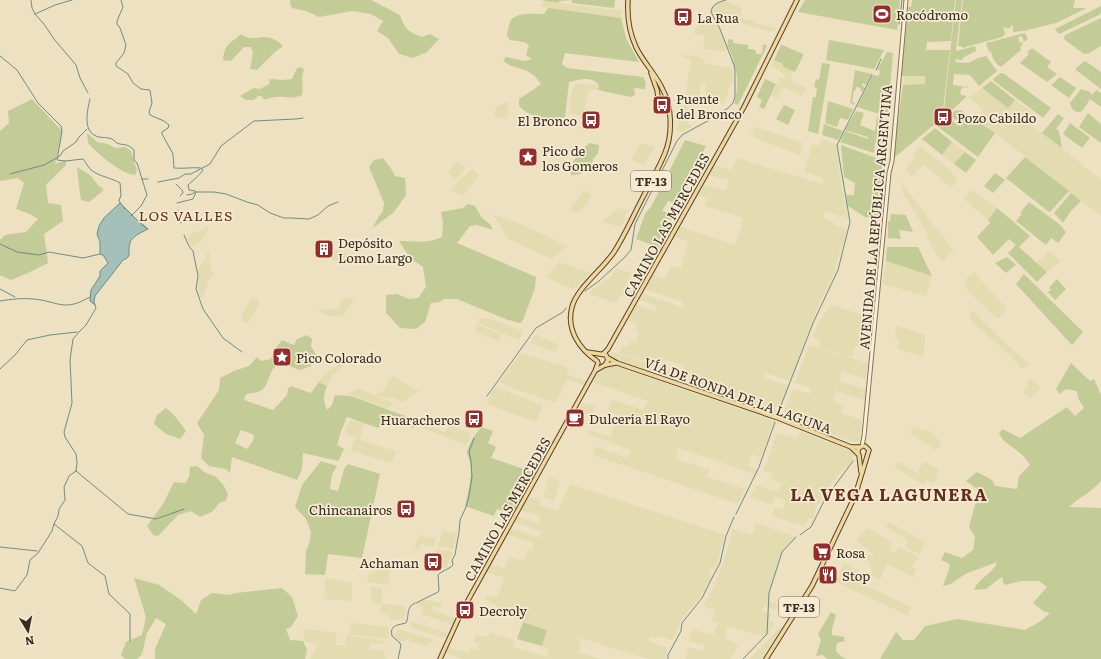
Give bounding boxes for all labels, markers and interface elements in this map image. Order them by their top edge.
sports icon: Rocódromo [871,3,893,25]
place label: Rocódromo [896,5,969,24]
bus stop icon: La Rua [672,6,694,28]
place label: La Rua [697,8,739,27]
street label: AVENIDA DE LA REPÚBLICA ARGENTINA [854,83,896,350]
place label: Puente del Bronco [676,89,742,123]
bus stop icon: Puente del Bronco [651,94,673,116]
bus stop icon: Pozo Cabildo [932,106,954,128]
place label: Pozo Cabildo [957,108,1037,127]
bus stop icon: El Bronco [580,109,602,131]
place label: El Bronco [517,111,577,130]
place label: Pico de los Gomeros [542,141,618,175]
place icon: Pico de los Gomeros [517,146,539,168]
street label: CAMINO LAS MERCEDES [618,149,714,300]
road number: TF-13 [631,171,671,191]
district label: LOS VALLES [139,205,233,225]
place label: Depósito Lomo Largo [338,233,413,267]
building icon: Depósito Lomo Largo [313,238,335,260]
place icon: Pico Colorado [271,346,293,368]
place label: Pico Colorado [296,348,382,367]
street label: VÍA DE RONDA DE LA LAGUNA [642,352,835,438]
cafe icon: Dulcería El Rayo [564,407,586,429]
bus stop icon: Huaracheros [463,408,485,430]
place label: Dulcería El Rayo [589,409,690,428]
place label: Huaracheros [380,410,460,429]
street label: CAMINO LAS MERCEDES [459,433,555,584]
district label: LA VEGA LAGUNERA [790,481,988,506]
bus stop icon: Chincanairos [395,498,417,520]
place label: Chincanairos [309,500,392,519]
supermarket icon: Rosa [811,541,833,563]
place label: Rosa [836,543,865,562]
bus stop icon: Achaman [422,551,444,573]
place label: Achaman [360,553,419,572]
restaurant icon: Stop [817,564,839,586]
place label: Stop [842,566,870,585]
road number: TF-13 [779,597,819,617]
bus stop icon: Decroly [454,599,476,621]
place label: Decroly [479,601,528,620]
north arrow [8,611,48,651]
text: N [24,633,36,651]

